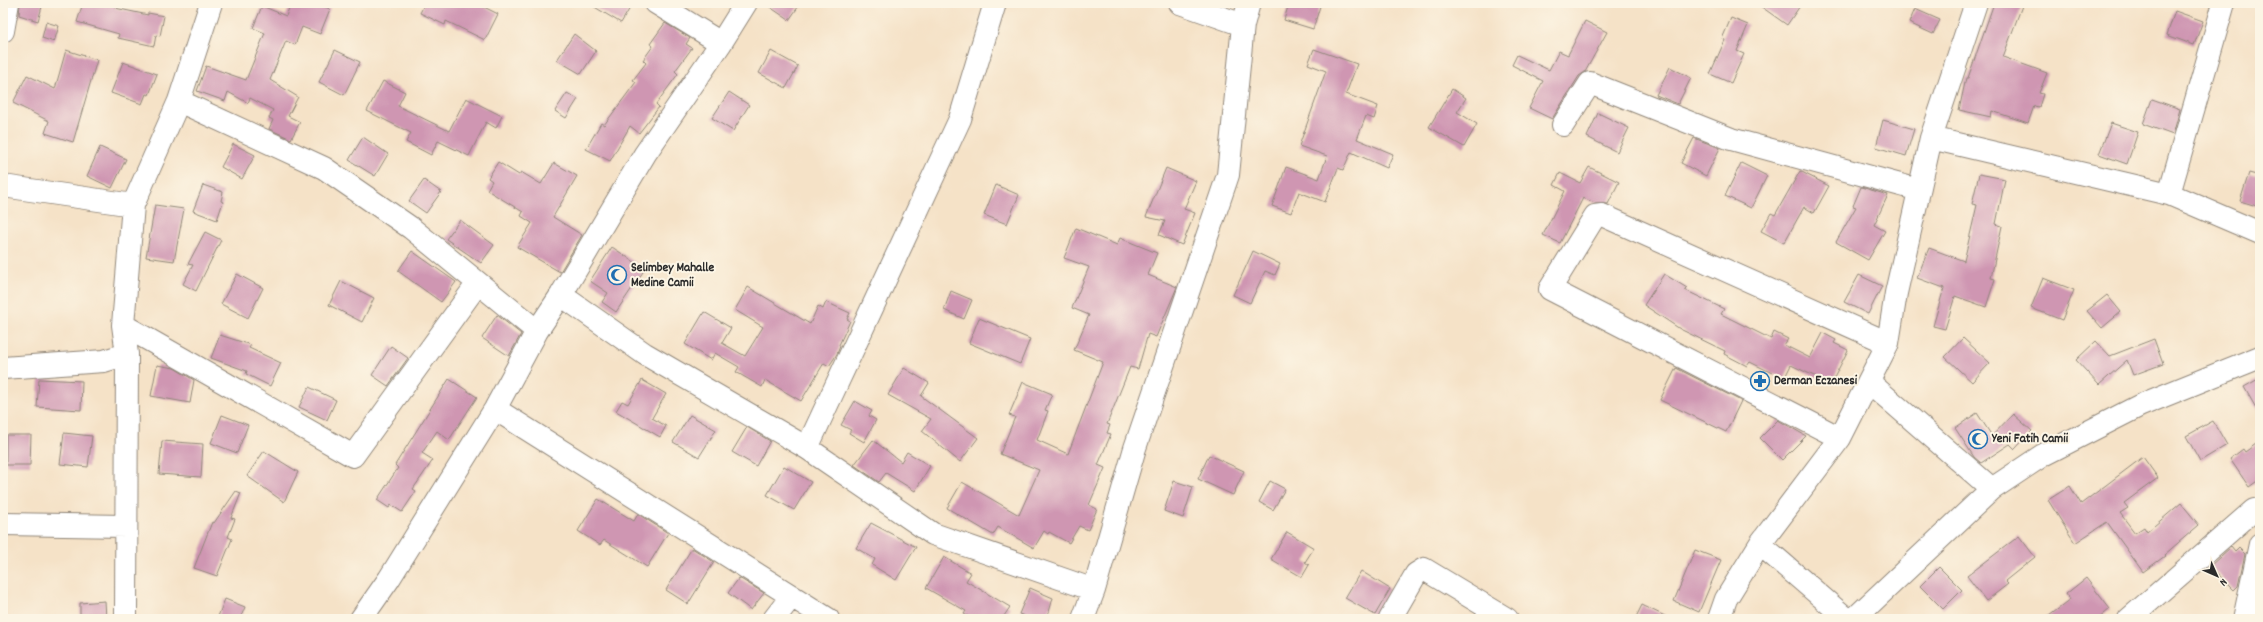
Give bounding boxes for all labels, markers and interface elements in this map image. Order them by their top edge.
place label: Selimbey Mahalle Medine Camii [631,259,714,293]
mosque icon: Selimbey Mahalle Medine Camii [606,264,628,286]
pharmacy icon: Derman Eczanesi [1749,370,1771,392]
place label: Derman Eczanesi [1774,372,1858,391]
mosque icon: Yeni Fatih Camii [1967,428,1989,450]
place label: Yeni Fatih Camii [1991,430,2069,449]
north arrow [2197,556,2237,596]
text: N [2215,574,2230,590]

